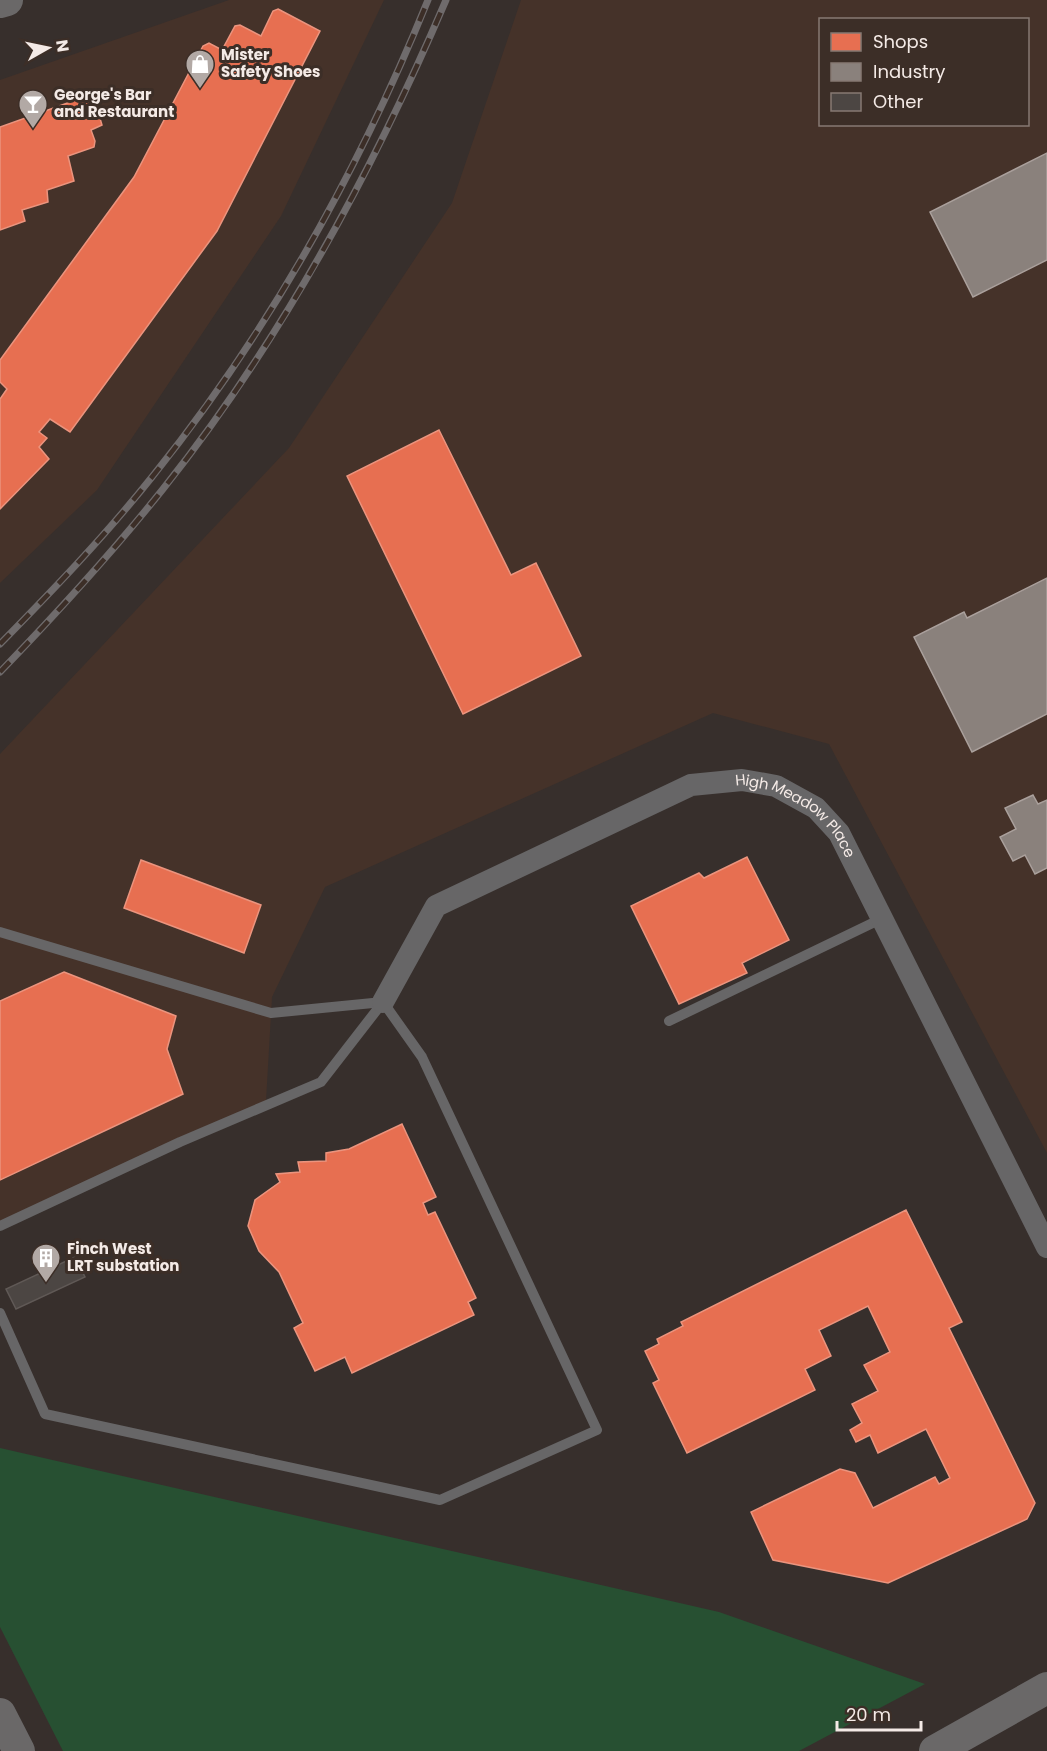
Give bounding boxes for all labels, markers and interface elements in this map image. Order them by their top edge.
north arrow [18,18,78,78]
legend [819,18,1029,126]
text: Shops [873,29,928,54]
text: N [50,38,75,53]
place label: Mister Safety Shoes [221,44,320,82]
shop icon: Mister Safety Shoes [184,48,216,90]
text: Industry [873,59,945,84]
place label: George's Bar and Restaurant [54,84,174,122]
bar icon: George's Bar and Restaurant [17,88,49,130]
text: Other [873,89,923,114]
street label: High Meadow Place [734,769,861,861]
place label: Finch West LRT substation [67,1238,179,1276]
building icon: Finch West LRT substation [30,1242,62,1284]
scale bar [837,1694,921,1732]
text: 20 m [846,1702,891,1727]

